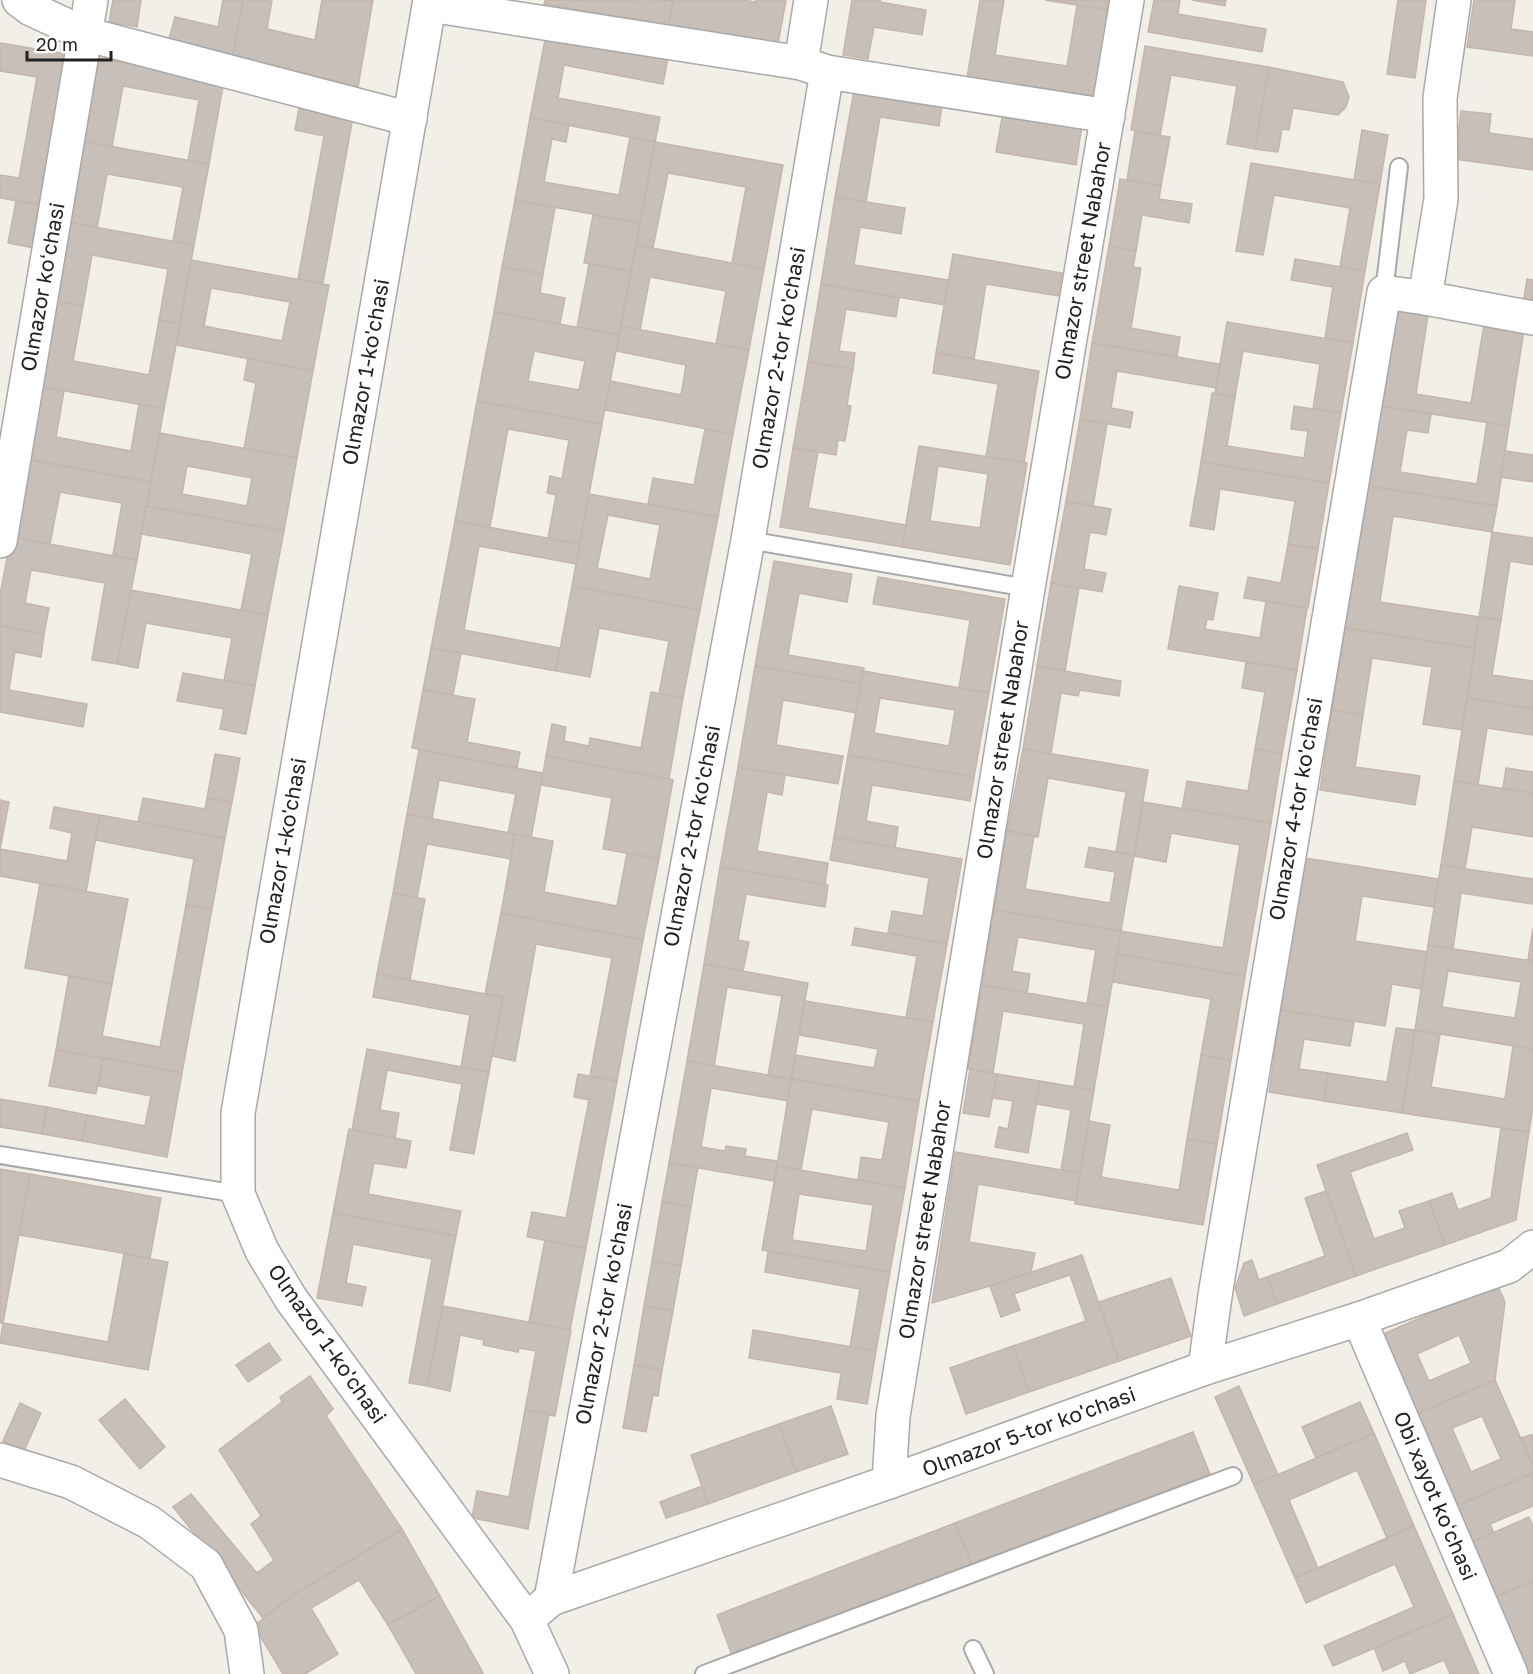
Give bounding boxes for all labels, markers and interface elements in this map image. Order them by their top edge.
scale bar [27,24,111,62]
text: 20 m [36,33,78,55]
street label: Olmazor street Nabahor [1048,140,1116,382]
street label: Olmazor koʻchasi [14,200,70,373]
street label: Olmazor 2-tor ko'chasi [746,245,810,471]
street label: Olmazor 1-ko'chasi [336,277,394,467]
street label: Olmazor street Nabahor [970,619,1034,861]
street label: Olmazor 4-tor ko'chasi [1263,695,1327,922]
street label: Olmazor 2-tor ko'chasi [657,723,725,949]
street label: Olmazor 1-ko'chasi [253,756,311,946]
street label: Olmazor street Nabahor [892,1099,956,1341]
street label: Olmazor 2-tor ko'chasi [569,1201,637,1427]
street label: Olmazor 1-ko'chasi [263,1259,393,1428]
street label: Olmazor 5-tor ko'chasi [918,1380,1139,1482]
street label: Obi xayot koʻchasi [1389,1407,1483,1584]

